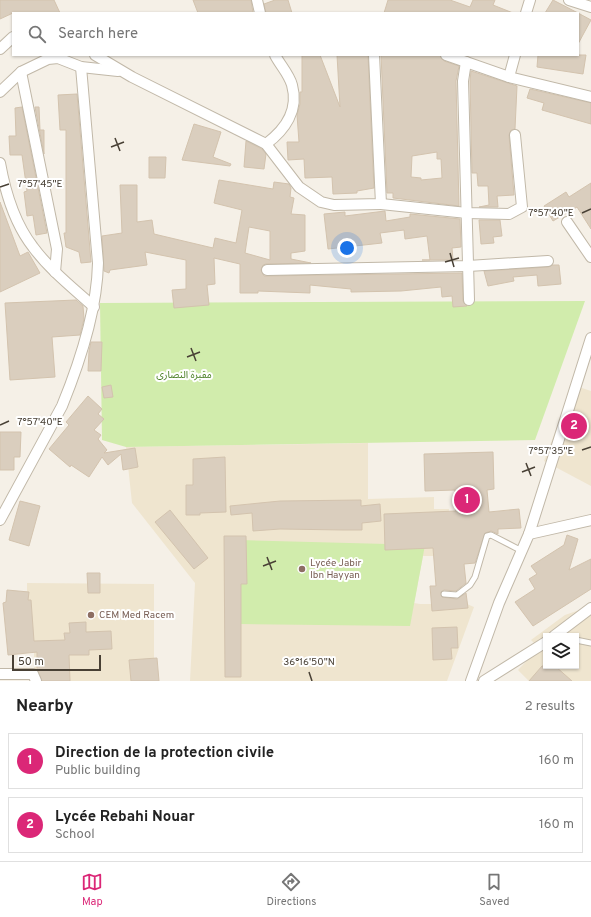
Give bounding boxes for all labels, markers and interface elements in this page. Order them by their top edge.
search box [12,12,579,56]
icon: search [26,23,48,45]
text: Search here [58,25,138,44]
text: 7°57'45"E [17,178,63,191]
text: 7°57'40"E [528,207,574,220]
your location [337,238,357,258]
park label: مقبرة النصارى [156,369,212,382]
pin: 2 [561,411,587,441]
text: 7°57'40"E [17,416,63,429]
text: 7°57'35"E [528,445,574,458]
pin: 1 [454,485,480,515]
place label: Lycée Jabir Ibn Hayyan [310,557,362,582]
marker: Lycée Jabir Ibn Hayyan [297,564,307,574]
place label: CEM Med Racem [99,609,174,622]
marker: CEM Med Racem [86,610,96,620]
map controls [543,633,579,669]
button: layers [543,633,579,669]
scale bar [12,653,101,672]
text: 50 m [18,655,44,669]
text: 36°16'50"N [283,656,335,669]
text: Nearby [16,696,73,718]
text: 2 results [525,699,575,715]
text: Direction de la protection civile [55,744,274,763]
text: 1 [27,753,33,769]
text: 160 m [539,753,574,769]
text: Public building [55,763,141,779]
text: Lycée Rebahi Nouar [55,808,195,827]
text: 2 [26,817,34,833]
text: 160 m [539,817,574,833]
text: School [55,827,95,843]
tab: Map [81,871,103,909]
tab: Directions [266,871,316,909]
tab: Saved [479,871,510,909]

